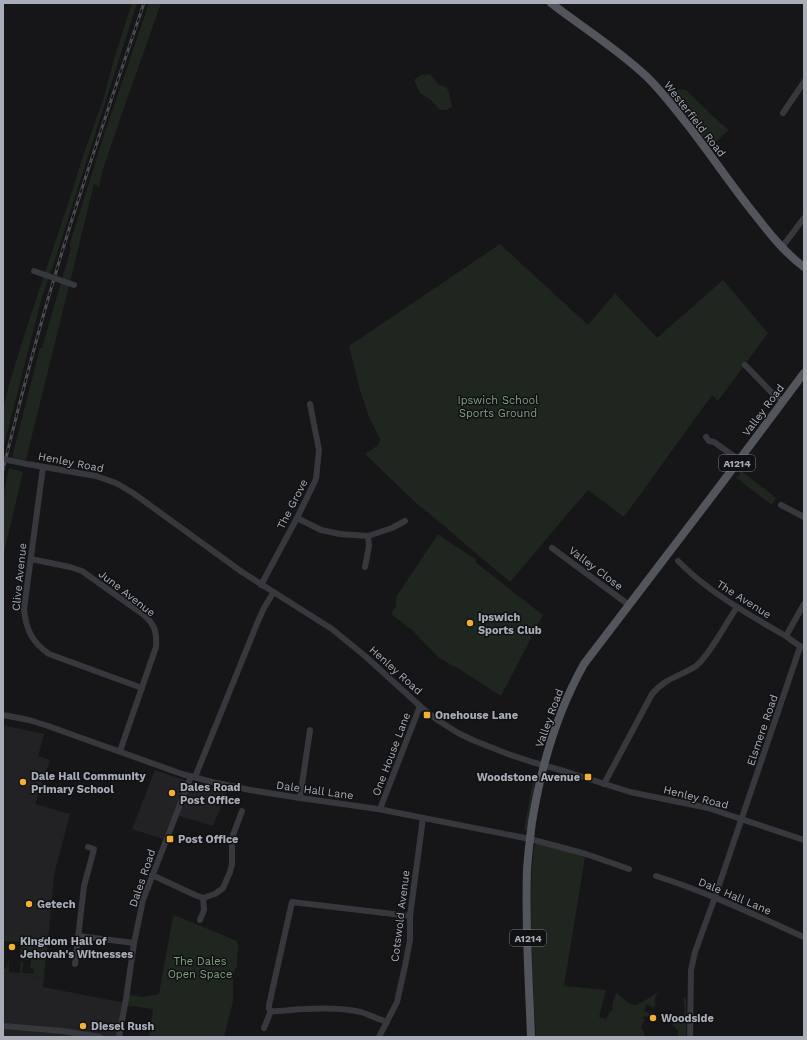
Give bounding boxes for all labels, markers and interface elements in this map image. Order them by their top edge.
street label: Westerfield Road [661,79,728,160]
street label: Valley Road [740,382,787,439]
park label: Ipswich School Sports Ground [458,394,539,420]
street label: Henley Road [37,450,105,475]
road number: A1214 [719,455,755,471]
street label: The Grove [274,477,311,531]
street label: Clive Avenue [9,542,30,612]
street label: Valley Close [566,544,625,593]
street label: June Avenue [96,567,158,620]
street label: The Avenue [714,578,773,621]
place label: Ipswich Sports Club [478,611,542,637]
marker: Ipswich Sports Club [465,618,475,628]
street label: Henley Road [367,643,425,697]
street label: Valley Road [533,687,566,749]
street label: Elsmere Road [744,693,781,767]
place label: Onehouse Lane [435,709,518,722]
marker: Onehouse Lane [422,710,432,720]
street label: One House Lane [370,711,413,798]
place label: Dale Hall Community Primary School [31,770,146,796]
place label: Woodstone Avenue [477,771,580,784]
marker: Woodstone Avenue [583,772,593,782]
marker: Dale Hall Community Primary School [18,777,28,787]
street label: Dale Hall Lane [275,779,354,802]
place label: Dales Road Post Office [180,781,241,807]
street label: Henley Road [662,783,730,812]
marker: Dales Road Post Office [167,788,177,798]
place label: Post Office [178,833,238,846]
marker: Post Office [165,834,175,844]
street label: Dales Road [127,848,158,909]
street label: Cotswold Avenue [388,869,413,963]
street label: Dale Hall Lane [696,875,773,918]
place label: Getech [37,898,76,911]
marker: Getech [24,899,34,909]
road number: A1214 [510,930,546,946]
place label: Kingdom Hall of Jehovah's Witnesses [20,935,133,961]
marker: Kingdom Hall of Jehovah's Witnesses [7,942,17,952]
park label: The Dales Open Space [168,955,232,981]
place label: Woodside [661,1012,714,1025]
marker: Woodside [648,1013,658,1023]
place label: Diesel Rush [91,1020,154,1033]
marker: Diesel Rush [78,1021,88,1031]

